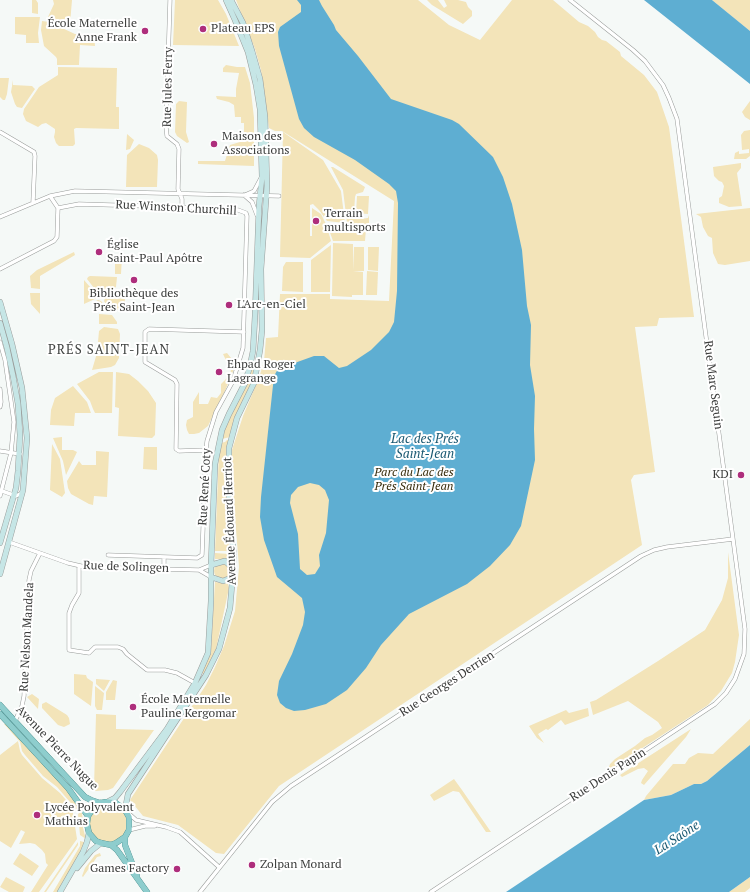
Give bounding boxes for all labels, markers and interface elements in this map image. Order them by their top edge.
place label: École Maternelle Anne Frank [47,17,137,45]
place label: Plateau EPS [211,22,275,36]
marker: Plateau EPS [198,24,208,34]
marker: École Maternelle Anne Frank [140,26,150,36]
street label: Rue Jules Ferry [160,47,176,127]
place label: Maison des Associations [222,130,290,158]
marker: Maison des Associations [209,139,219,149]
street label: Rue Winston Churchill [115,198,237,218]
place label: Terrain multisports [324,207,386,235]
marker: Terrain multisports [311,216,321,226]
place label: Église Saint-Paul Apôtre [107,238,203,266]
marker: Église Saint-Paul Apôtre [94,247,104,257]
marker: Bibliothèque des Prés Saint-Jean [129,275,139,285]
place label: Bibliothèque des Prés Saint-Jean [89,287,179,315]
place label: L'Arc-en-Ciel [237,298,306,312]
marker: L'Arc-en-Ciel [224,300,234,310]
street label: Rue Marc Seguin [700,340,726,430]
district label: PRÉS SAINT-JEAN [48,342,170,358]
place label: Ehpad Roger Lagrange [227,358,294,386]
marker: Ehpad Roger Lagrange [214,367,224,377]
water label: Lac des Prés Saint-Jean [391,431,459,462]
street label: Rue René Coty [196,448,214,526]
street label: Avenue Édouard Herriot [221,457,239,585]
park label: Parc du Lac des Prés Saint-Jean [374,466,454,494]
place label: KDI [713,468,733,482]
marker: KDI [736,470,746,480]
street label: Rue de Solingen [83,558,169,576]
street label: Rue Nelson Mandela [17,582,37,692]
street label: Rue Georges Derrien [397,648,497,720]
place label: École Maternelle Pauline Kergomar [141,693,236,721]
marker: École Maternelle Pauline Kergomar [128,702,138,712]
street label: Avenue Pierre Nugue [13,703,101,793]
street label: Rue Denis Papin [567,745,649,805]
place label: Lycée Polyvalent Mathias [45,801,134,829]
marker: Lycée Polyvalent Mathias [32,810,42,820]
water label: La Saône [652,818,702,858]
place label: Zolpan Monard [260,858,342,872]
marker: Zolpan Monard [247,860,257,870]
place label: Games Factory [90,862,169,876]
marker: Games Factory [172,864,182,874]

